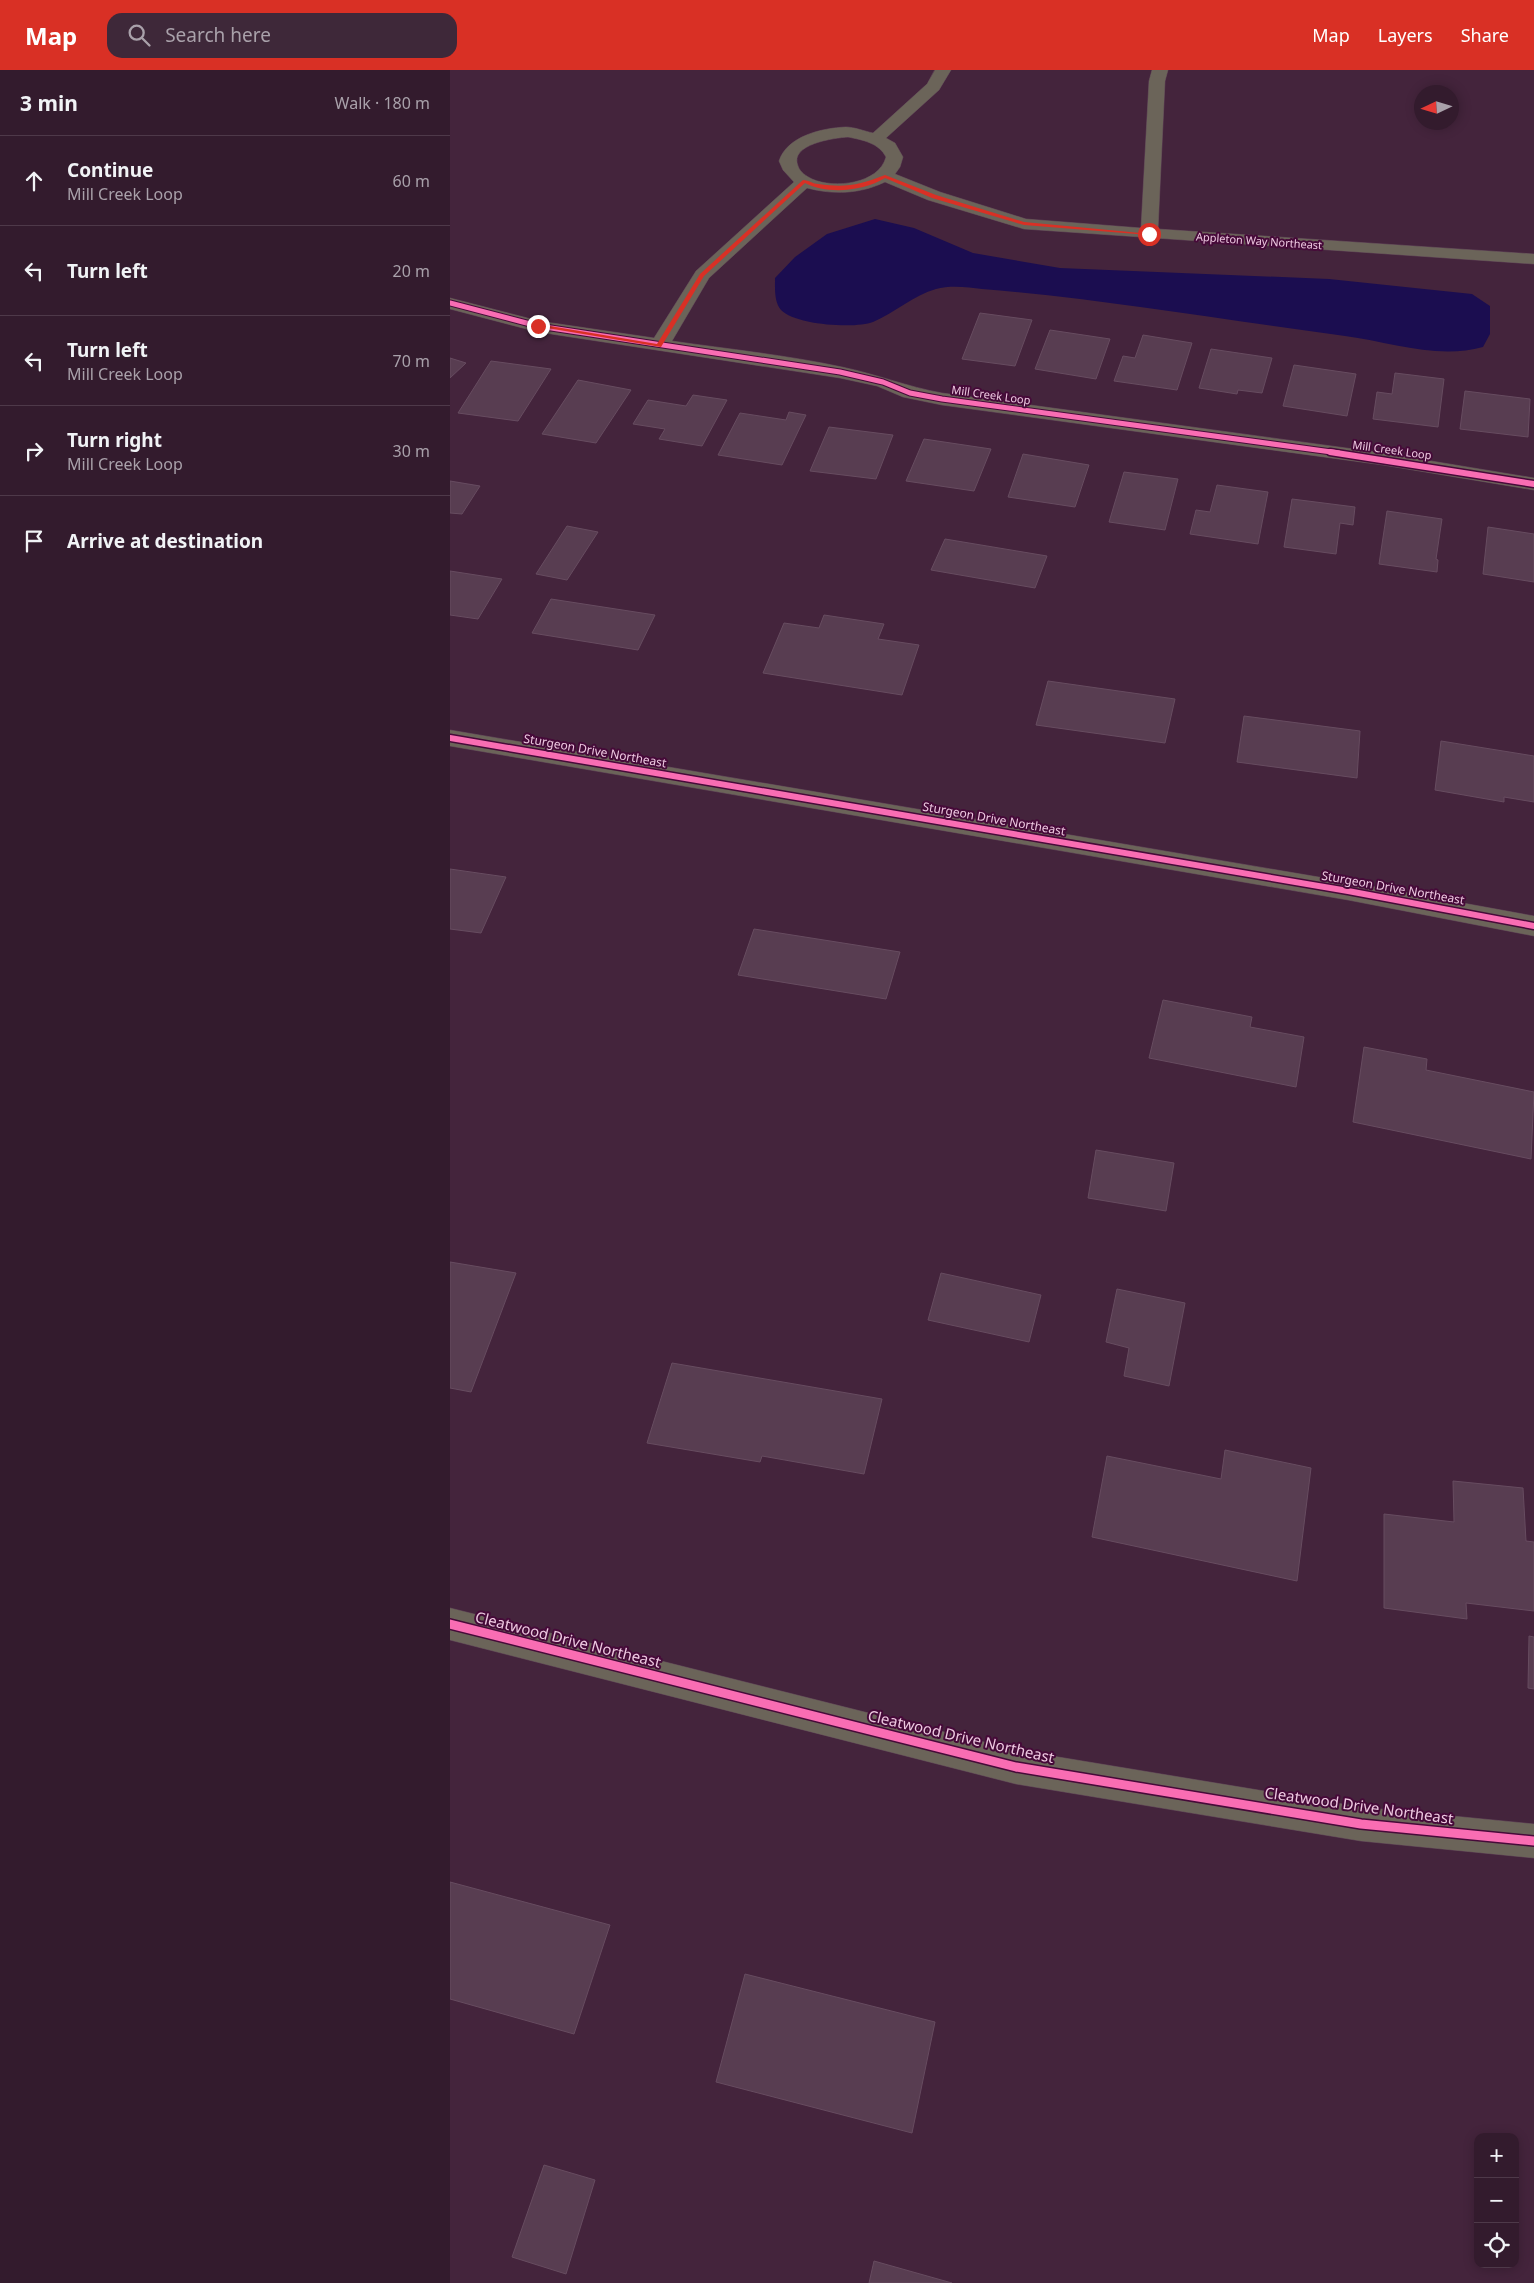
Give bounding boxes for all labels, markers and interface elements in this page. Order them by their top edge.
search box [107,13,457,58]
text: Map [25,19,77,52]
icon: search [125,21,153,49]
text: Search here [165,22,271,48]
text: Map [1312,23,1350,47]
text: Layers [1378,23,1433,47]
text: Share [1461,23,1509,47]
north arrow [1414,85,1459,130]
text: 3 min [20,89,78,117]
text: Walk · 180 m [335,92,430,114]
text: Continue [67,157,153,183]
icon: ahead [20,167,48,195]
text: 60 m [393,170,430,192]
text: Mill Creek Loop [67,183,183,205]
route start [1138,223,1161,246]
street label: Appleton Way Northeast [1195,229,1323,252]
icon: left [20,257,48,285]
text: Turn left [67,258,148,284]
text: 20 m [393,260,430,282]
route end [527,315,550,338]
text: Turn left [67,337,148,363]
icon: left [20,347,48,375]
text: 70 m [393,350,430,372]
text: Mill Creek Loop [67,363,183,385]
street label: Mill Creek Loop [951,382,1032,408]
text: Turn right [67,427,162,453]
icon: right [20,437,48,465]
street label: Mill Creek Loop [1352,437,1433,463]
text: 30 m [393,440,430,462]
text: Mill Creek Loop [67,453,183,475]
icon: arrive [20,527,48,555]
text: Arrive at destination [67,528,263,554]
street label: Sturgeon Drive Northeast [522,730,668,772]
street label: Sturgeon Drive Northeast [921,798,1067,840]
street label: Sturgeon Drive Northeast [1320,867,1466,909]
street label: Cleatwood Drive Northeast [473,1606,664,1672]
street label: Cleatwood Drive Northeast [866,1705,1057,1767]
street label: Cleatwood Drive Northeast [1263,1782,1455,1828]
map controls [1474,2133,1519,2268]
button: + [1474,2133,1519,2178]
button: − [1474,2178,1519,2223]
button: locate [1474,2223,1519,2268]

